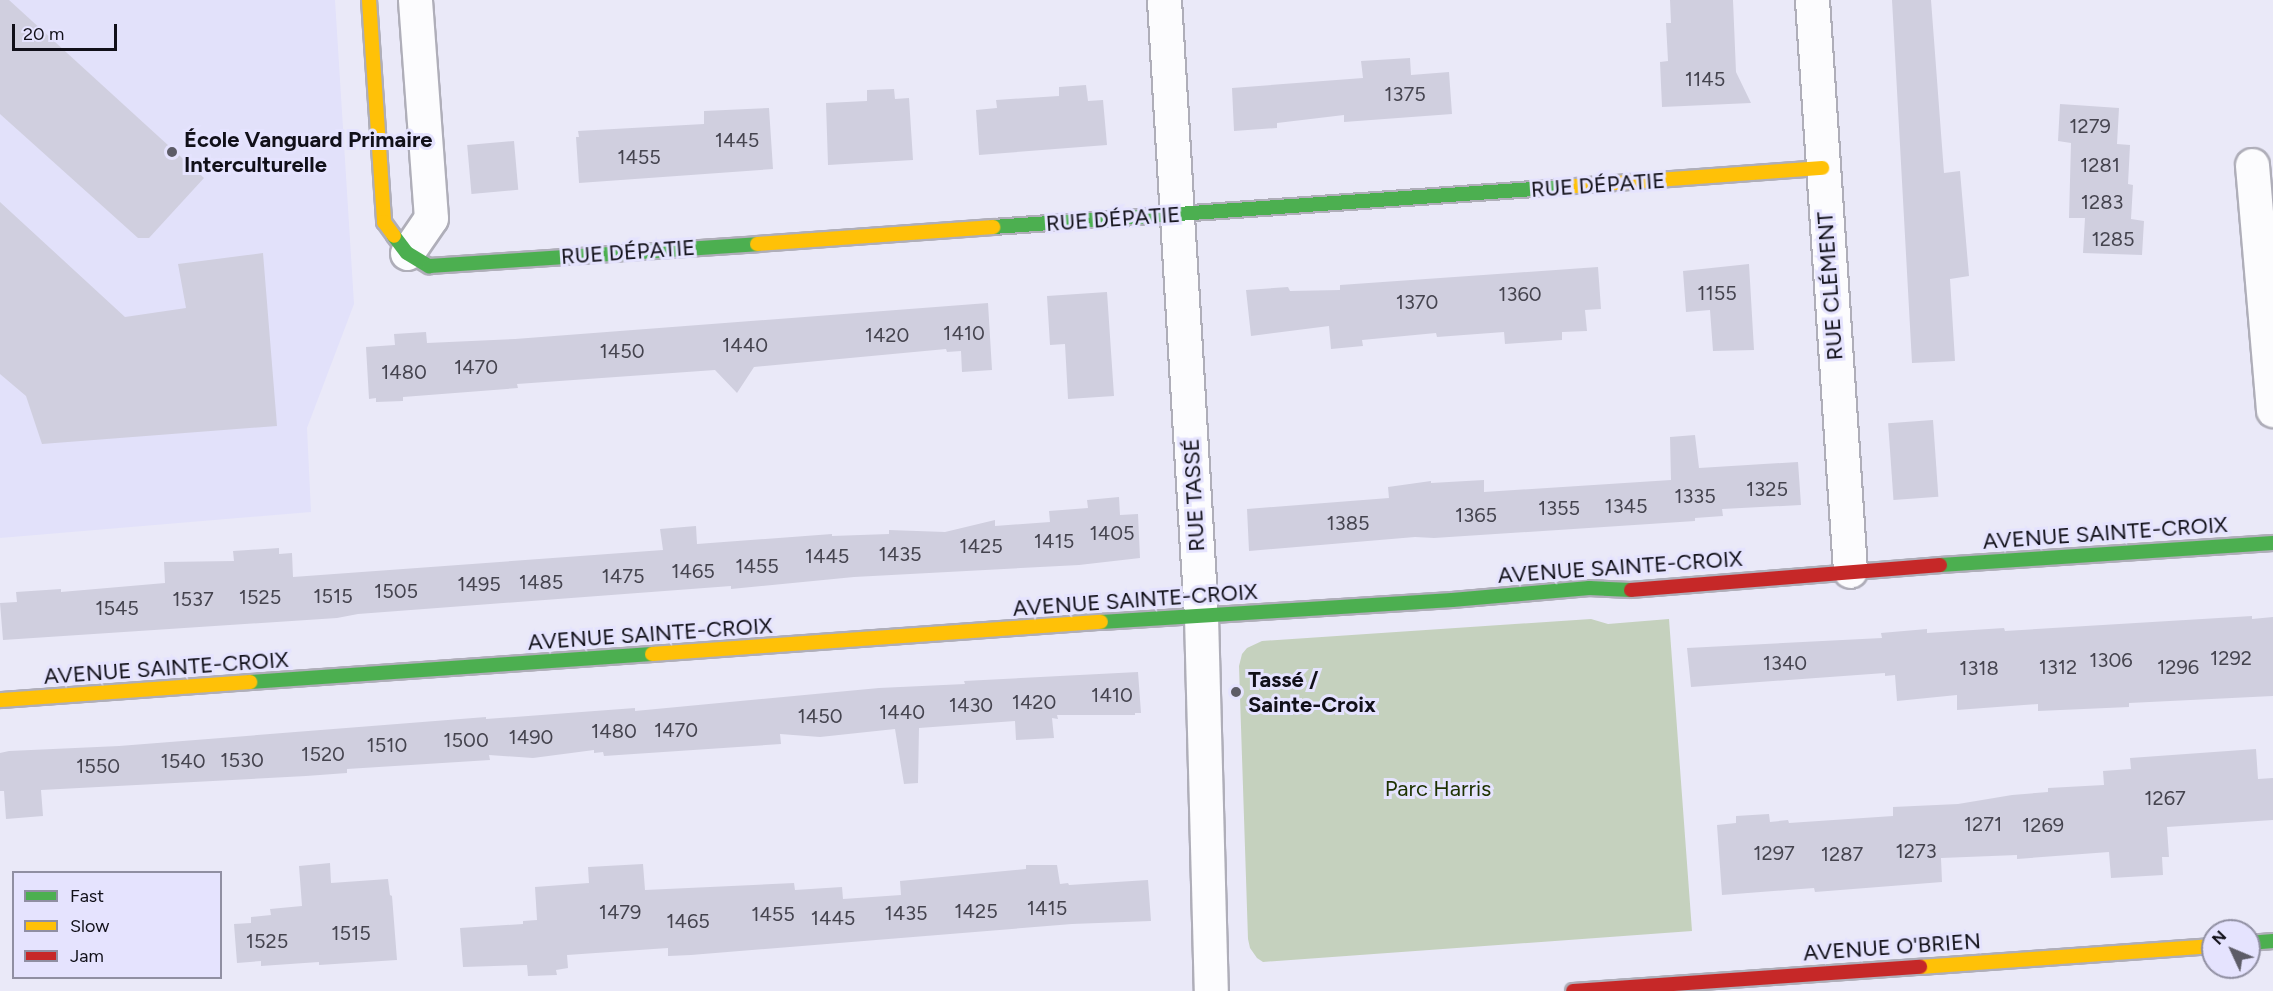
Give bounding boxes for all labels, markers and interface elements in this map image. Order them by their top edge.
scale bar [15,12,120,50]
text: 20 m [23,23,64,45]
house number: 1145 [1685,67,1725,91]
house number: 1375 [1384,82,1426,106]
house number: 1279 [2069,114,2111,138]
place label: École Vanguard Primaire Interculturelle [184,126,432,178]
house number: 1445 [715,128,759,152]
marker: École Vanguard Primaire Interculturelle [165,145,179,159]
house number: 1455 [617,145,661,169]
house number: 1281 [2080,153,2120,177]
street label: RUE DÉPATIE [1530,167,1666,203]
house number: 1283 [2081,190,2123,214]
street label: RUE DÉPATIE [1045,201,1181,237]
street label: RUE CLÉMENT [1812,211,1848,361]
house number: 1285 [2091,227,2135,251]
street label: RUE DÉPATIE [560,234,696,270]
house number: 1155 [1697,281,1737,305]
house number: 1360 [1498,282,1542,306]
house number: 1370 [1396,290,1438,314]
house number: 1410 [943,321,985,345]
house number: 1420 [865,323,909,347]
house number: 1440 [722,333,768,357]
house number: 1450 [600,339,644,363]
house number: 1470 [454,355,498,379]
house number: 1480 [381,360,427,384]
street label: RUE TASSÉ [1178,438,1210,552]
house number: 1325 [1746,477,1788,501]
house number: 1335 [1674,484,1716,508]
house number: 1345 [1604,494,1648,518]
house number: 1355 [1538,496,1580,520]
house number: 1365 [1455,503,1497,527]
house number: 1385 [1327,511,1369,535]
street label: AVENUE SAINTE-CROIX [1982,511,2228,555]
house number: 1405 [1090,521,1134,545]
house number: 1415 [1034,529,1074,553]
house number: 1425 [959,534,1003,558]
house number: 1435 [878,542,922,566]
house number: 1445 [805,544,849,568]
street label: AVENUE SAINTE-CROIX [1497,545,1743,589]
house number: 1455 [735,554,779,578]
house number: 1465 [671,559,715,583]
house number: 1475 [602,564,644,588]
house number: 1485 [519,570,563,594]
house number: 1495 [457,572,501,596]
street label: AVENUE SAINTE-CROIX [1012,578,1258,622]
house number: 1505 [374,579,418,603]
house number: 1515 [313,584,353,608]
house number: 1525 [239,585,281,609]
house number: 1537 [172,587,214,611]
house number: 1545 [95,596,139,620]
street label: AVENUE SAINTE-CROIX [527,612,773,656]
street label: AVENUE SAINTE-CROIX [43,646,289,690]
house number: 1292 [2210,646,2252,670]
house number: 1306 [2089,648,2133,672]
house number: 1340 [1763,651,1807,675]
house number: 1312 [2039,655,2077,679]
house number: 1296 [2157,655,2199,679]
house number: 1318 [1959,656,1999,680]
place label: Tassé / Sainte-Croix [1248,666,1376,718]
house number: 1410 [1091,683,1133,707]
marker: Tassé / Sainte-Croix [1229,685,1243,699]
house number: 1420 [1012,690,1056,714]
house number: 1430 [949,693,993,717]
house number: 1440 [879,700,925,724]
house number: 1450 [798,704,842,728]
house number: 1470 [654,718,698,742]
house number: 1480 [591,719,637,743]
house number: 1490 [509,725,553,749]
house number: 1500 [443,728,489,752]
house number: 1510 [367,733,407,757]
house number: 1520 [301,742,345,766]
house number: 1530 [220,748,264,772]
house number: 1540 [161,749,205,773]
house number: 1550 [76,754,120,778]
park label: Parc Harris [1385,776,1491,802]
house number: 1267 [2144,786,2186,810]
house number: 1271 [1964,812,2002,836]
house number: 1269 [2022,813,2064,837]
house number: 1273 [1895,839,1937,863]
house number: 1297 [1753,841,1795,865]
house number: 1287 [1821,842,1863,866]
legend [12,871,222,979]
text: Fast [70,885,104,907]
house number: 1415 [1027,896,1067,920]
house number: 1425 [954,899,998,923]
house number: 1479 [599,900,641,924]
house number: 1435 [884,901,928,925]
house number: 1455 [751,902,795,926]
house number: 1445 [811,906,855,930]
house number: 1465 [666,909,710,933]
text: Slow [70,915,109,937]
north arrow [2201,919,2261,979]
house number: 1515 [331,921,371,945]
text: N [2208,926,2230,949]
street label: AVENUE O'BRIEN [1802,928,1982,966]
house number: 1525 [246,929,288,953]
text: Jam [70,945,104,967]

